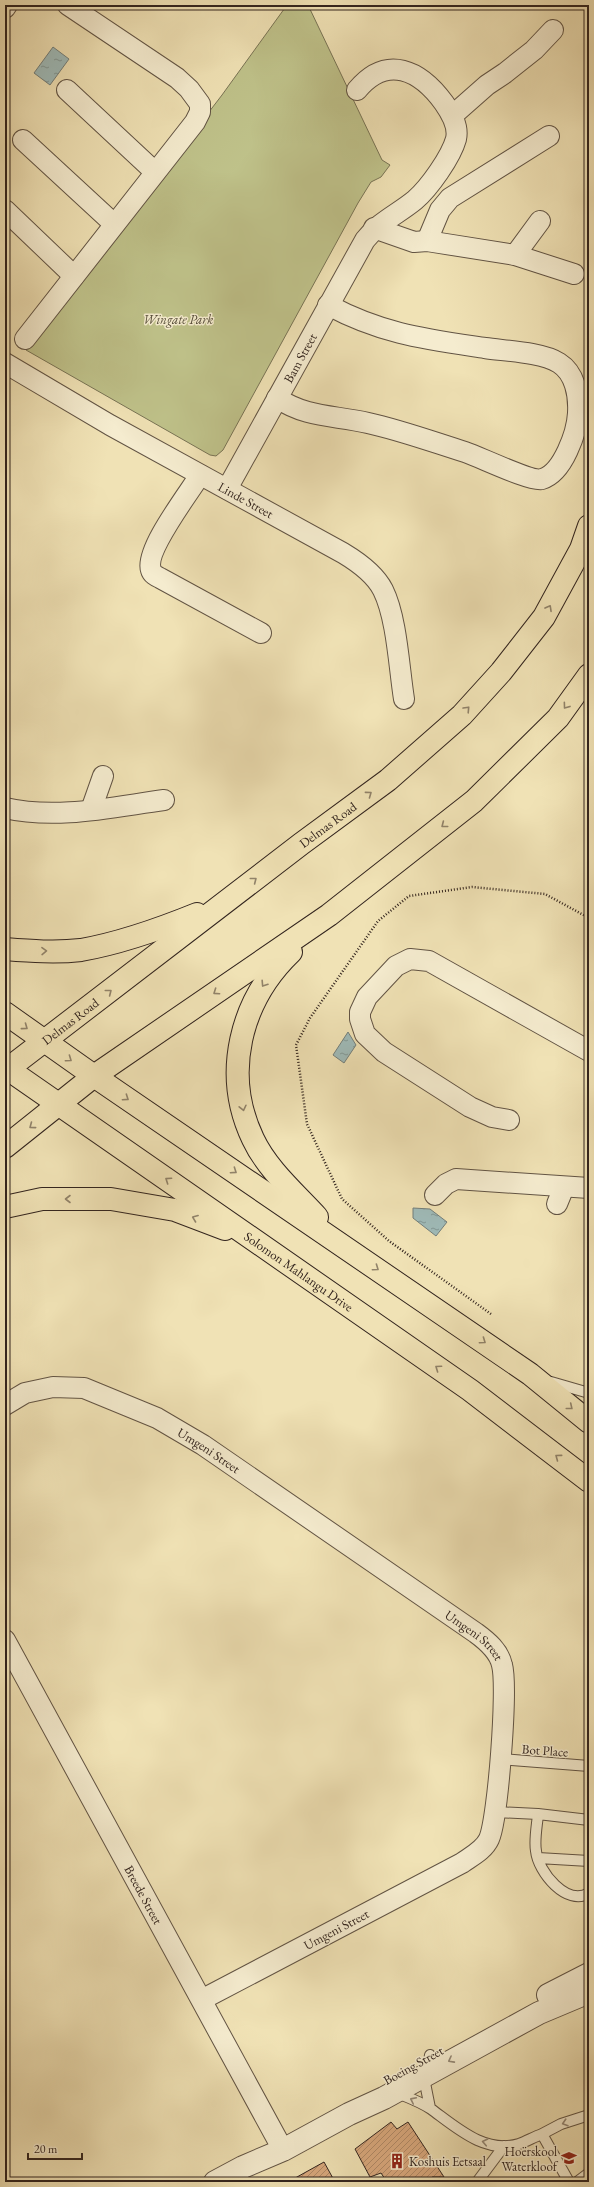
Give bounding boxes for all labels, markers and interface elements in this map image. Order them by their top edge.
park label: Wingate Park [143,311,213,328]
street label: Bam Street [280,330,321,386]
street label: Linde Street [215,478,276,522]
one-way arrow [544,605,551,612]
one-way arrow [564,702,571,709]
one-way arrow [462,706,469,713]
one-way arrow [365,791,372,799]
street label: Delmas Road [296,798,360,852]
one-way arrow [441,820,448,827]
one-way arrow [249,877,256,884]
one-way arrow [41,947,47,955]
one-way arrow [262,979,269,986]
one-way arrow [213,987,220,995]
one-way arrow [104,990,111,997]
street label: Delmas Road [38,994,103,1049]
one-way arrow [20,1022,27,1029]
one-way arrow [65,1054,72,1061]
one-way arrow [122,1093,129,1100]
one-way arrow [239,1104,247,1111]
one-way arrow [30,1121,37,1128]
one-way arrow [230,1166,237,1174]
one-way arrow [165,1177,172,1185]
one-way arrow [65,1195,71,1203]
one-way arrow [192,1214,199,1222]
street label: Solomon Mahlangu Drive [241,1228,357,1316]
one-way arrow [372,1263,379,1271]
one-way arrow [479,1336,486,1344]
one-way arrow [435,1365,442,1373]
one-way arrow [566,1402,573,1409]
street label: Umgeni Street [174,1424,243,1477]
one-way arrow [555,1454,562,1462]
street label: Umgeni Street [442,1606,507,1663]
street label: Bot Place [521,1740,569,1761]
street label: Breede Street [120,1862,166,1927]
street label: Umgeni Street [301,1905,372,1954]
street label: Boeing Street [380,2042,446,2089]
one-way arrow [448,2055,455,2063]
one-way arrow [409,2097,417,2105]
one-way arrow [562,2119,569,2127]
scale bar [28,2135,82,2161]
one-way arrow [482,2139,489,2147]
text: 20 m [34,2141,58,2157]
place label: Hoërskool Waterkloof [501,2143,559,2175]
school or university icon: Hoërskool Waterkloof [560,2149,578,2167]
building icon: Koshuis Eetsaal [388,2152,406,2170]
place label: Koshuis Eetsaal [409,2153,486,2170]

